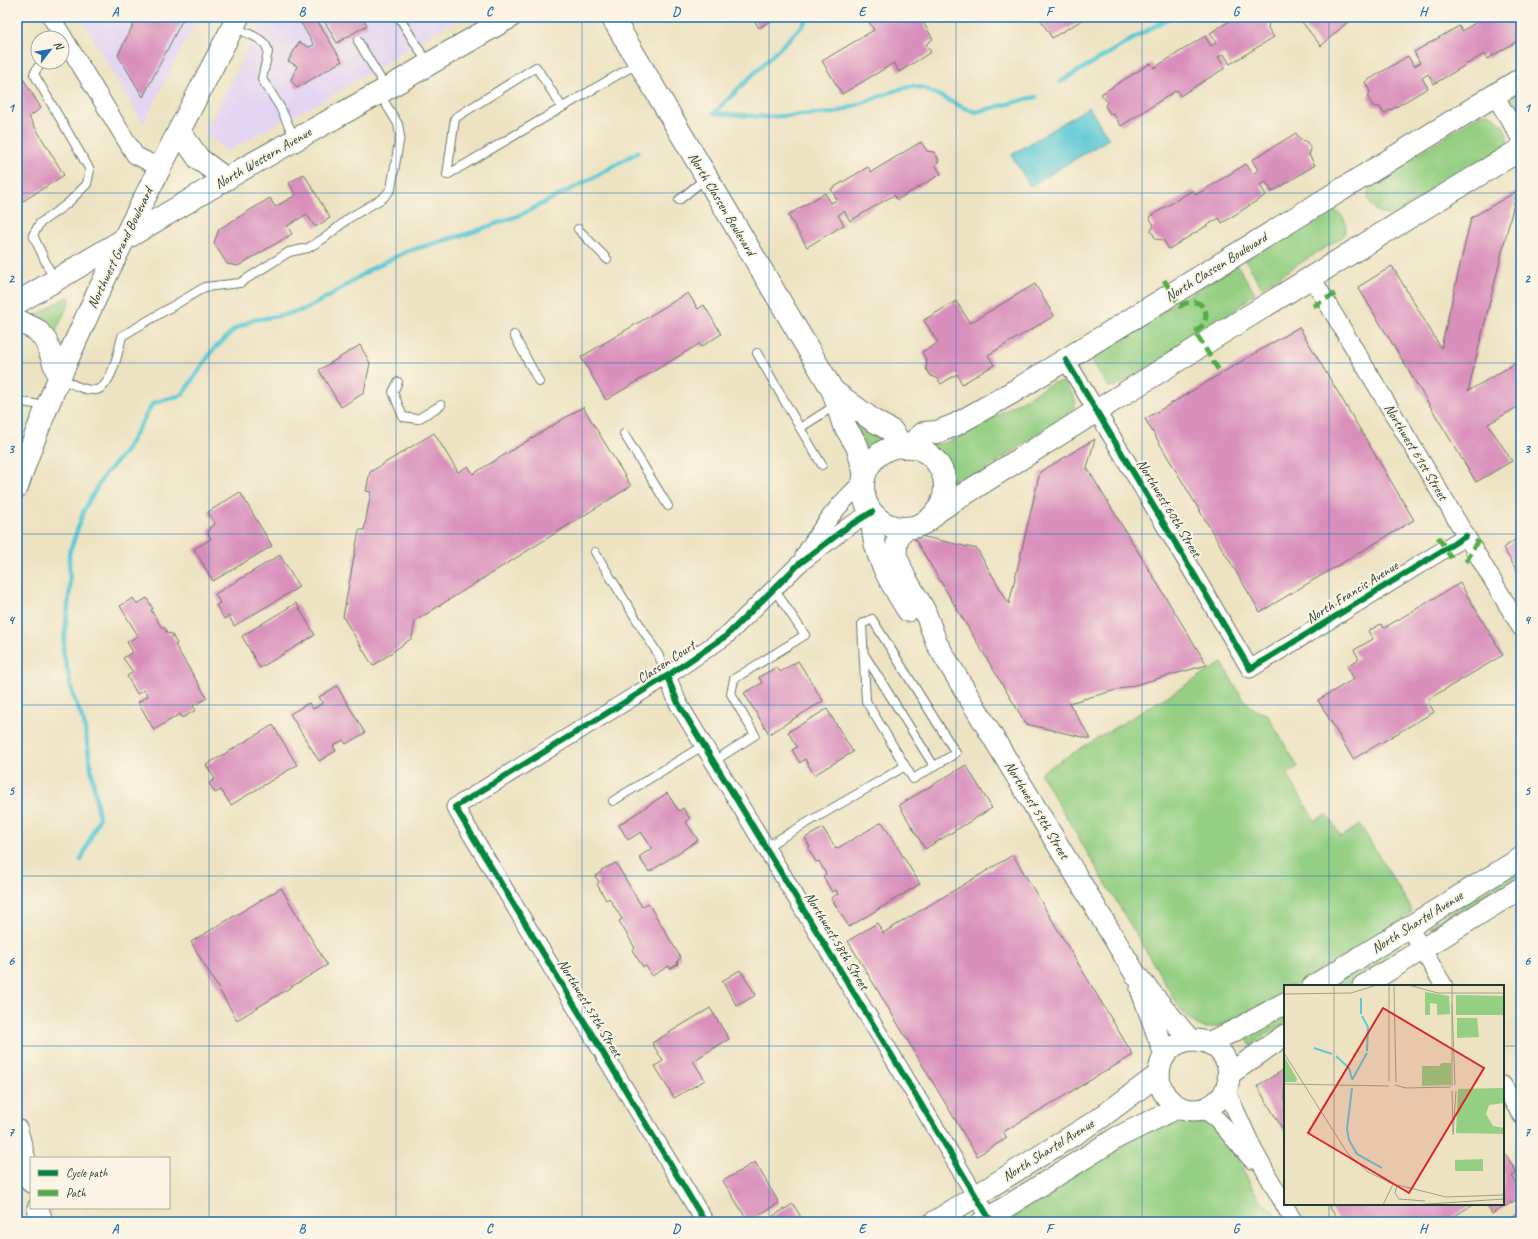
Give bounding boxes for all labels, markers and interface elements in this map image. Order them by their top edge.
text: A [112,4,120,20]
text: B [299,4,307,20]
text: C [486,4,494,20]
text: D [672,4,681,20]
text: E [859,4,868,20]
text: F [1046,4,1055,20]
text: G [1233,4,1241,20]
text: H [1419,4,1429,20]
north arrow [30,30,70,70]
text: N [51,38,67,53]
text: 1 [8,100,16,116]
text: 1 [1524,100,1532,116]
street label: North Western Avenue [212,123,315,192]
street label: North Classen Boulevard [685,149,761,261]
street label: Northwest Grand Boulevard [83,183,158,311]
street label: North Classen Boulevard [1162,227,1272,305]
text: 2 [8,271,15,287]
text: 2 [1524,271,1531,287]
street label: Northwest 61st Street [1380,401,1452,504]
text: 3 [8,441,15,457]
text: 3 [1524,441,1531,457]
street label: Northwest 60th Street [1133,456,1206,561]
street label: North Francis Avenue [1303,556,1402,627]
text: 4 [8,612,16,628]
text: 4 [1524,612,1532,628]
street label: Classen Court [634,636,700,687]
street label: Northwest 59th Street [1001,758,1074,863]
text: 5 [8,783,15,799]
text: 5 [1524,783,1531,799]
street label: North Shartel Avenue [1368,886,1467,957]
street label: Northwest 58th Street [801,889,874,994]
text: 6 [8,953,15,969]
text: 6 [1524,953,1531,969]
street label: Northwest 57th Street [554,956,627,1061]
inset map [1284,985,1504,1205]
street label: North Shartel Avenue [999,1114,1098,1185]
text: 7 [8,1124,15,1140]
text: 7 [1524,1124,1531,1140]
legend [30,1157,170,1209]
text: Cycle path [66,1165,108,1181]
text: Path [66,1185,86,1201]
text: A [112,1221,120,1237]
text: B [299,1221,307,1237]
text: C [486,1221,494,1237]
text: D [672,1221,681,1237]
text: E [859,1221,868,1237]
text: F [1046,1221,1055,1237]
text: G [1233,1221,1241,1237]
text: H [1419,1221,1429,1237]

